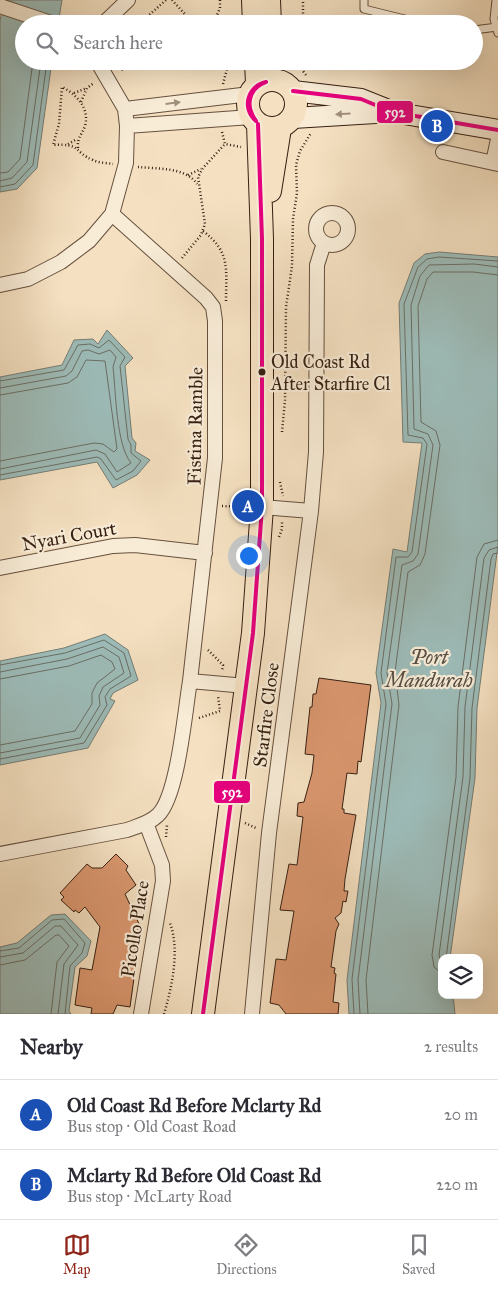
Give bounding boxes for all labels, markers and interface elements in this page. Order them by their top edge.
search box [15,15,483,70]
icon: search [33,29,61,57]
text: Search here [73,31,163,54]
one-way arrow [165,99,181,107]
line badge: 592 [376,100,414,124]
text: 592 [385,104,407,122]
pin: B [421,107,453,145]
one-way arrow [335,111,351,119]
place label: Old Coast Rd After Starfire Cl [270,351,390,395]
street label: Fistina Ramble [182,367,208,485]
marker: Old Coast Rd After Starfire Cl [257,367,267,377]
pin: A [232,487,264,525]
street label: Nyari Court [20,516,118,556]
your location [236,543,262,569]
water label: Port Mandurah [383,645,473,692]
street label: Starfire Close [248,661,284,769]
line badge: 592 [213,780,251,804]
text: 592 [222,784,244,802]
street label: Picollo Place [116,879,154,979]
map controls [438,954,483,999]
button: layers [438,954,483,999]
text: Nearby [20,1034,83,1060]
text: 2 results [424,1037,478,1056]
text: Old Coast Rd Before Mclarty Rd [67,1094,321,1117]
text: A [31,1105,41,1124]
text: 20 m [444,1105,478,1124]
text: Bus stop · Old Coast Road [67,1117,236,1136]
text: Mclarty Rd Before Old Coast Rd [67,1164,321,1187]
text: B [31,1175,41,1194]
text: 220 m [436,1175,478,1194]
text: Bus stop · McLarty Road [67,1187,232,1206]
tab: Map [63,1231,91,1278]
tab: Directions [216,1231,277,1278]
tab: Saved [402,1231,435,1278]

